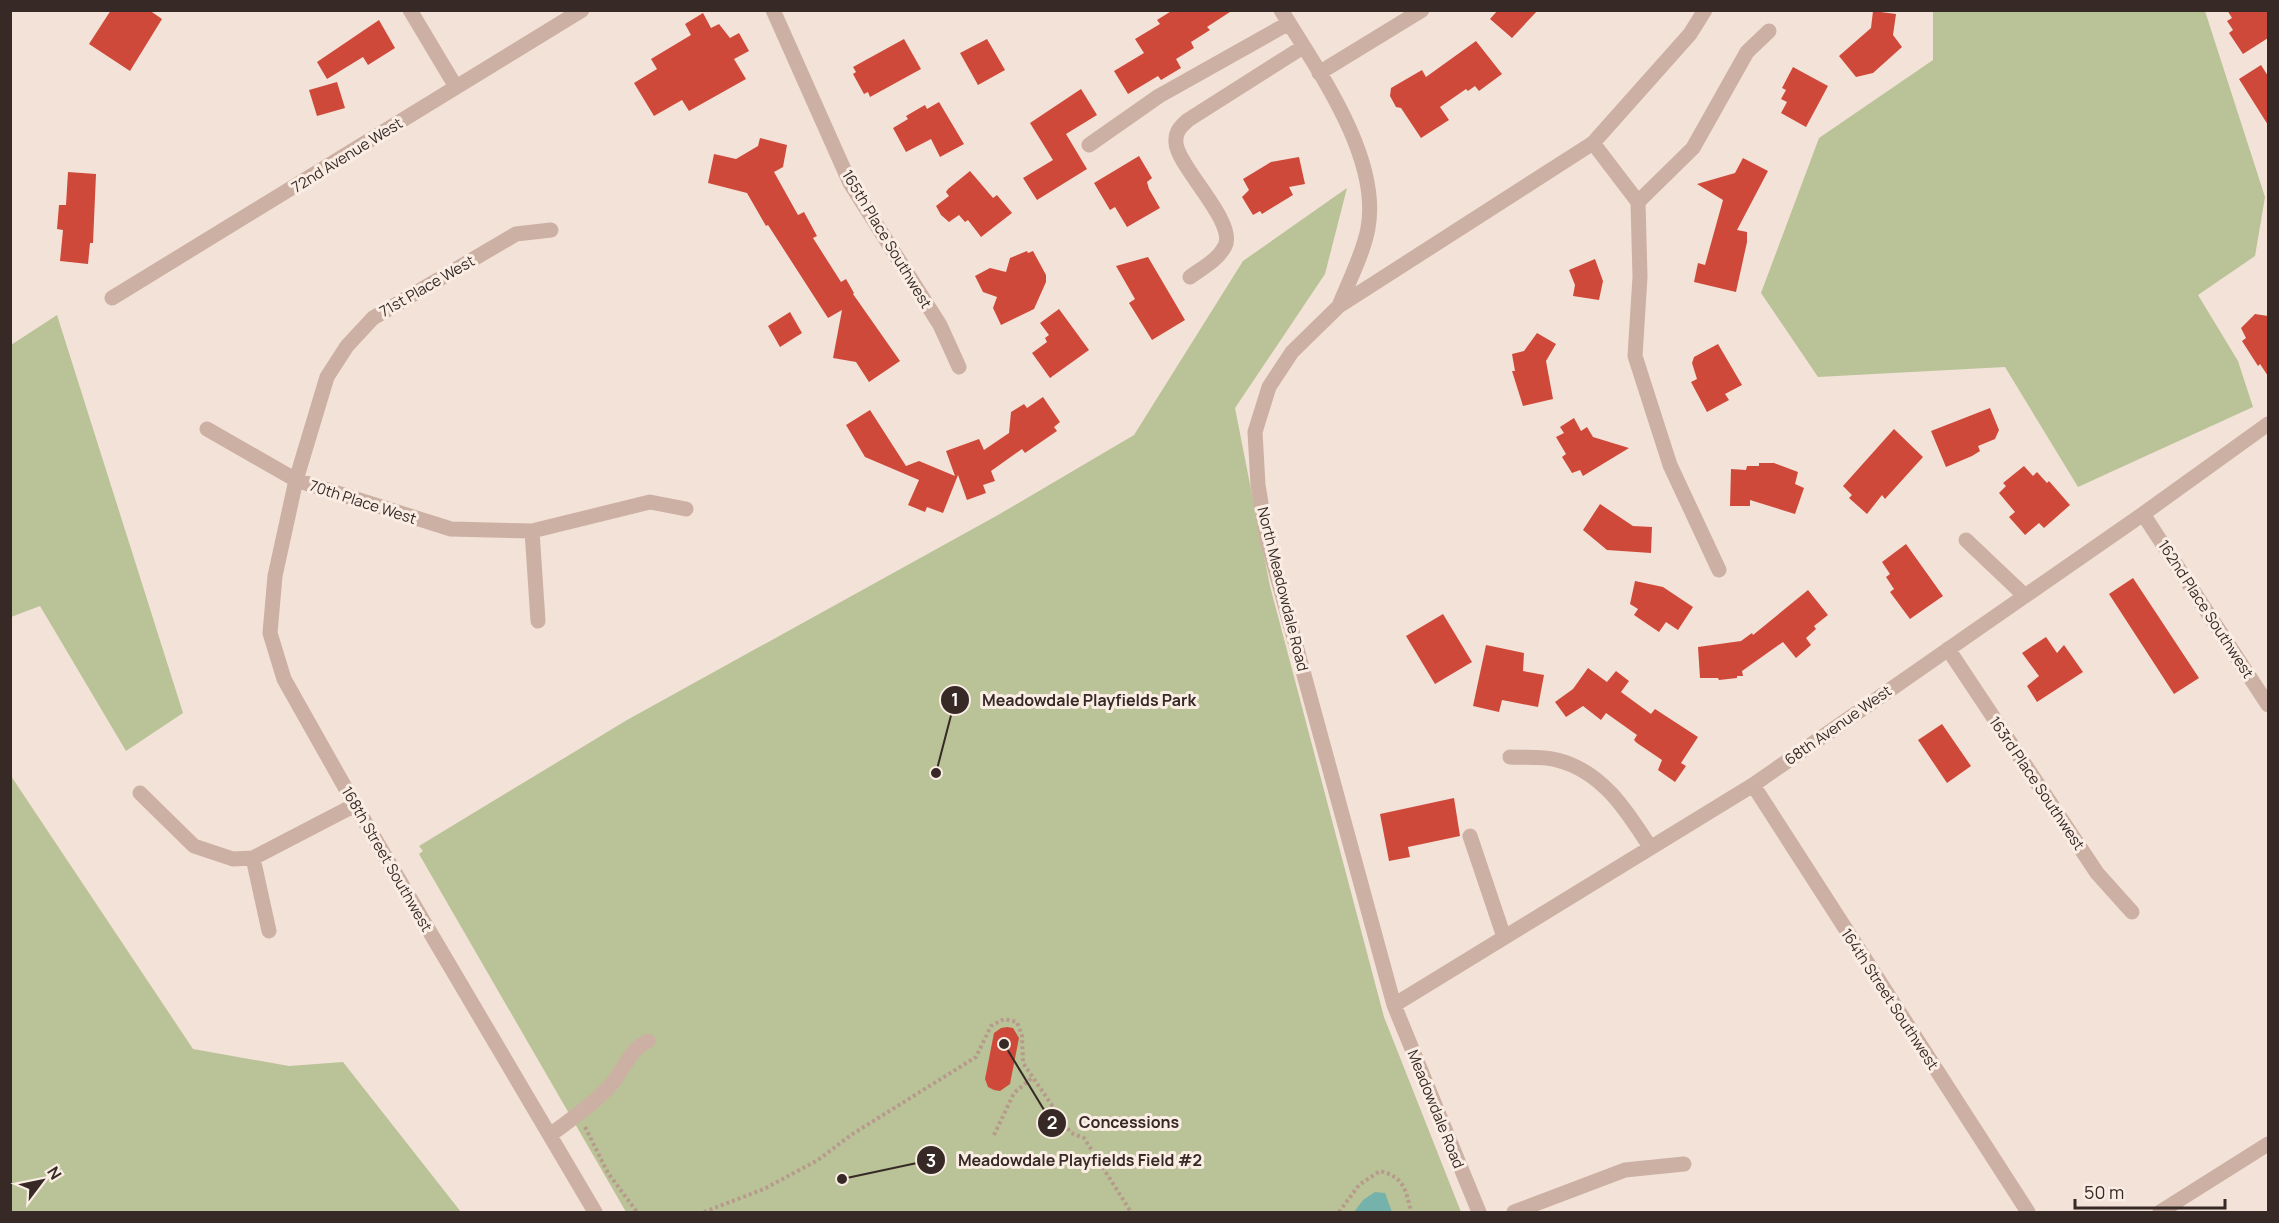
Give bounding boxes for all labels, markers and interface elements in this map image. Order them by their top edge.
street label: 72nd Avenue West [288,112,406,198]
street label: 165th Place Southwest [837,166,937,312]
street label: 71st Place West [376,250,478,322]
street label: 70th Place West [307,475,419,529]
street label: North Meadowdale Road [1252,505,1314,673]
street label: 162nd Place Southwest [2153,536,2259,682]
street label: 68th Avenue West [1780,680,1896,770]
callout: Meadowdale Playfields Park [940,683,1208,717]
text: 1 [951,687,959,711]
text: Meadowdale Playfields Park [982,689,1196,711]
street label: 163rd Place Southwest [1984,712,2090,854]
street label: 168th Street Southwest [337,782,437,936]
street label: 164th Street Southwest [1836,924,1944,1074]
street label: Meadowdale Road [1403,1047,1469,1171]
callout: Concessions [1037,1106,1191,1140]
text: 2 [1047,1110,1057,1134]
text: Concessions [1079,1111,1180,1133]
callout: Meadowdale Playfields Field #2 [916,1143,1214,1177]
text: 3 [926,1148,936,1172]
text: Meadowdale Playfields Field #2 [958,1149,1202,1171]
north arrow [12,1151,72,1211]
text: N [42,1162,67,1184]
scale bar [2075,1172,2225,1210]
text: 50 m [2084,1180,2124,1204]

